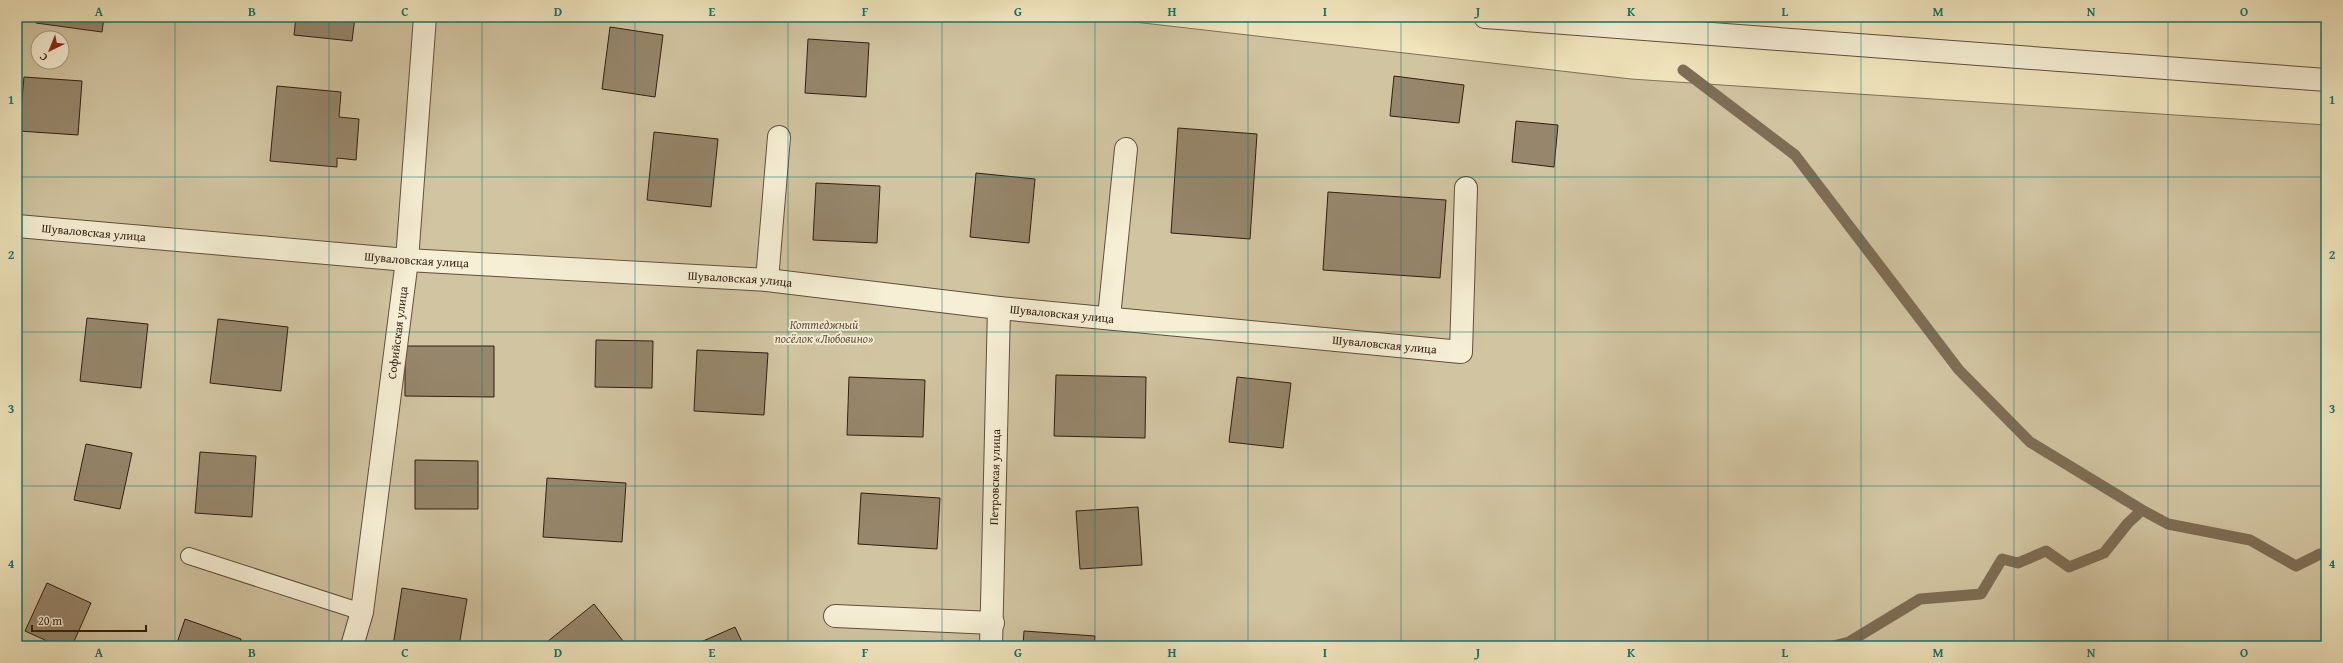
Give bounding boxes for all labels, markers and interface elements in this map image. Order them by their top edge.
text: A [95,2,104,21]
text: B [248,2,256,21]
text: C [401,2,409,21]
text: D [554,2,562,21]
text: E [709,2,716,21]
text: F [862,2,869,21]
text: G [1014,2,1022,21]
text: H [1167,2,1177,21]
text: I [1323,2,1327,21]
text: J [1474,2,1481,21]
text: K [1627,2,1636,21]
text: L [1782,2,1789,21]
text: M [1932,2,1944,21]
text: N [2087,2,2096,21]
text: O [2240,2,2248,21]
north arrow [30,30,70,70]
text: С [35,49,51,65]
text: 1 [8,90,14,109]
text: 1 [2329,90,2335,109]
street label: Шуваловская улица [41,219,147,245]
text: 2 [8,245,15,264]
text: 2 [2329,245,2336,264]
street label: Шуваловская улица [364,247,470,271]
street label: Шуваловская улица [687,267,794,291]
street label: Софийская улица [383,285,412,380]
street label: Шуваловская улица [1009,300,1115,327]
park label: Коттеджный посёлок «Любовино» [775,316,873,347]
street label: Шуваловская улица [1332,331,1438,358]
text: 3 [8,399,14,418]
text: 3 [2329,399,2335,418]
street label: Петровская улица [985,429,1004,525]
text: 4 [8,554,15,573]
text: 4 [2329,554,2336,573]
scale bar [32,607,146,633]
text: 20 m [38,612,62,629]
text: A [95,643,104,662]
text: B [248,643,256,662]
text: C [401,643,409,662]
text: D [554,643,562,662]
text: E [709,643,716,662]
text: F [862,643,869,662]
text: G [1014,643,1022,662]
text: H [1167,643,1177,662]
text: I [1323,643,1327,662]
text: J [1474,643,1481,662]
text: K [1627,643,1636,662]
text: L [1782,643,1789,662]
text: M [1932,643,1944,662]
text: N [2087,643,2096,662]
text: O [2240,643,2248,662]

